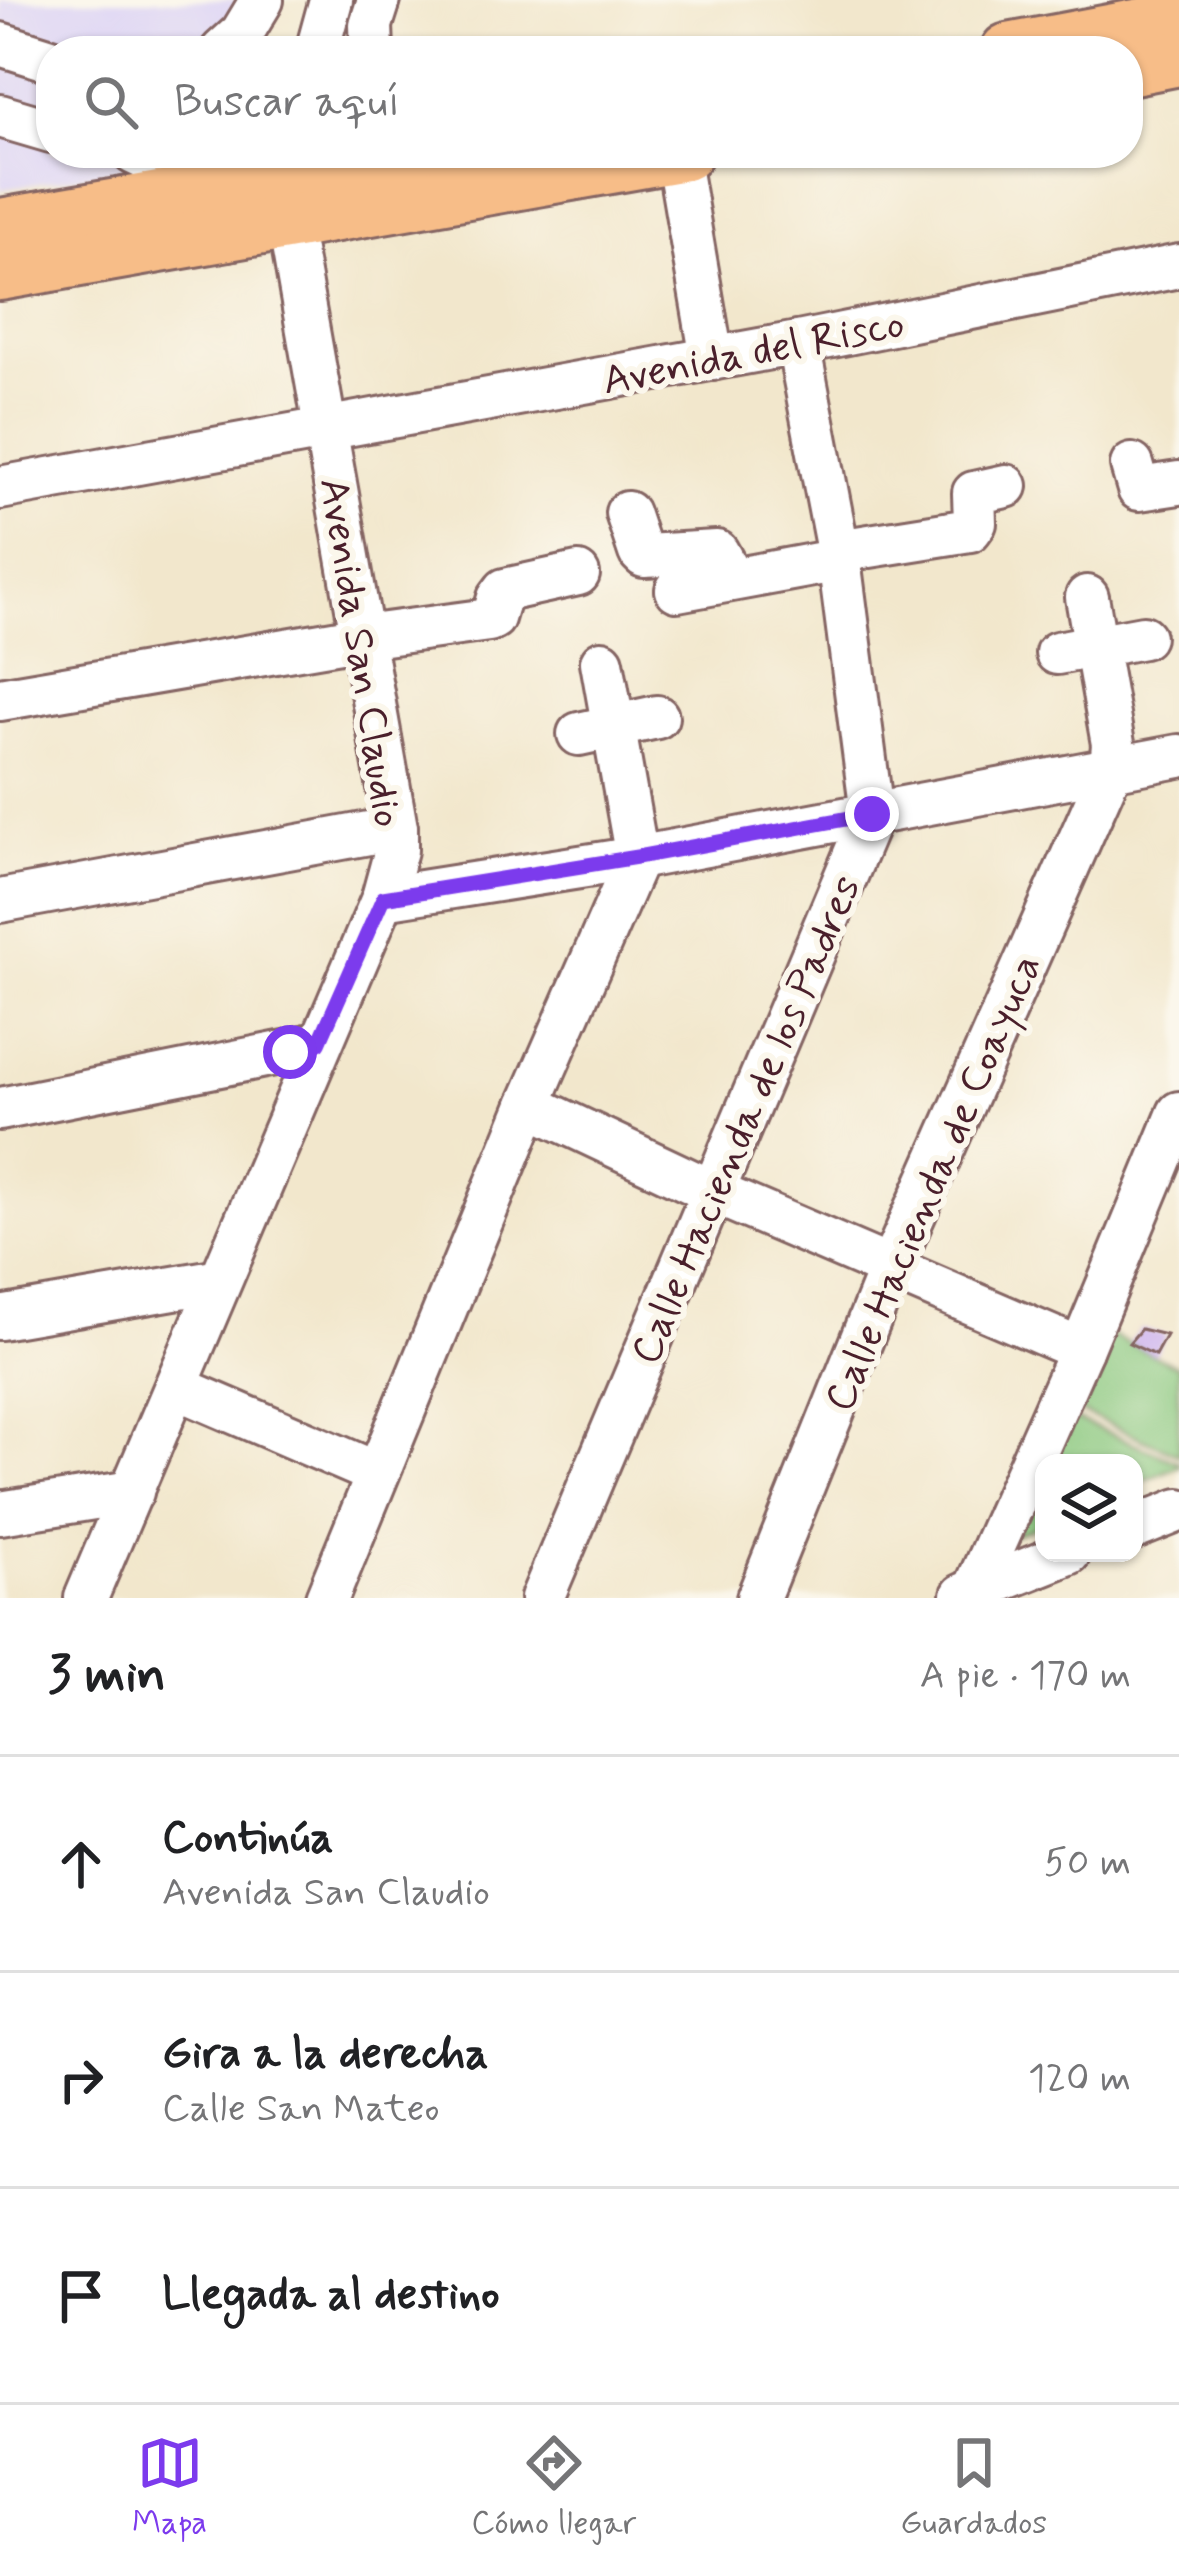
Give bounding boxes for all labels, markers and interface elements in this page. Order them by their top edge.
search box [36,36,1143,168]
icon: search [78,69,144,135]
text: Buscar aquí [174,73,400,132]
street label: Avenida del Risco [598,297,909,410]
street label: Avenida San Claudio [305,474,414,831]
route end [845,787,899,841]
street label: Calle Hacienda de los Padres [619,868,875,1373]
street label: Calle Hacienda de Coayuca [813,946,1056,1420]
route start [263,1025,317,1079]
map controls [1035,1454,1143,1562]
button: layers [1035,1454,1143,1562]
text: 3 min [48,1643,166,1709]
text: A pie · 170 m [920,1651,1131,1702]
text: Continúa [162,1809,333,1868]
icon: ahead [48,1831,114,1897]
text: 50 m [1044,1838,1131,1889]
text: Avenida San Claudio [162,1868,490,1919]
text: Gira a la derecha [162,2025,488,2084]
icon: right [48,2047,114,2113]
text: 120 m [1028,2054,1131,2105]
text: Calle San Mateo [162,2084,440,2135]
icon: arrive [48,2263,114,2329]
text: Llegada al destino [162,2266,499,2325]
tab: Mapa [132,2430,207,2546]
tab: Cómo llegar [471,2430,636,2546]
tab: Guardados [900,2430,1047,2546]

